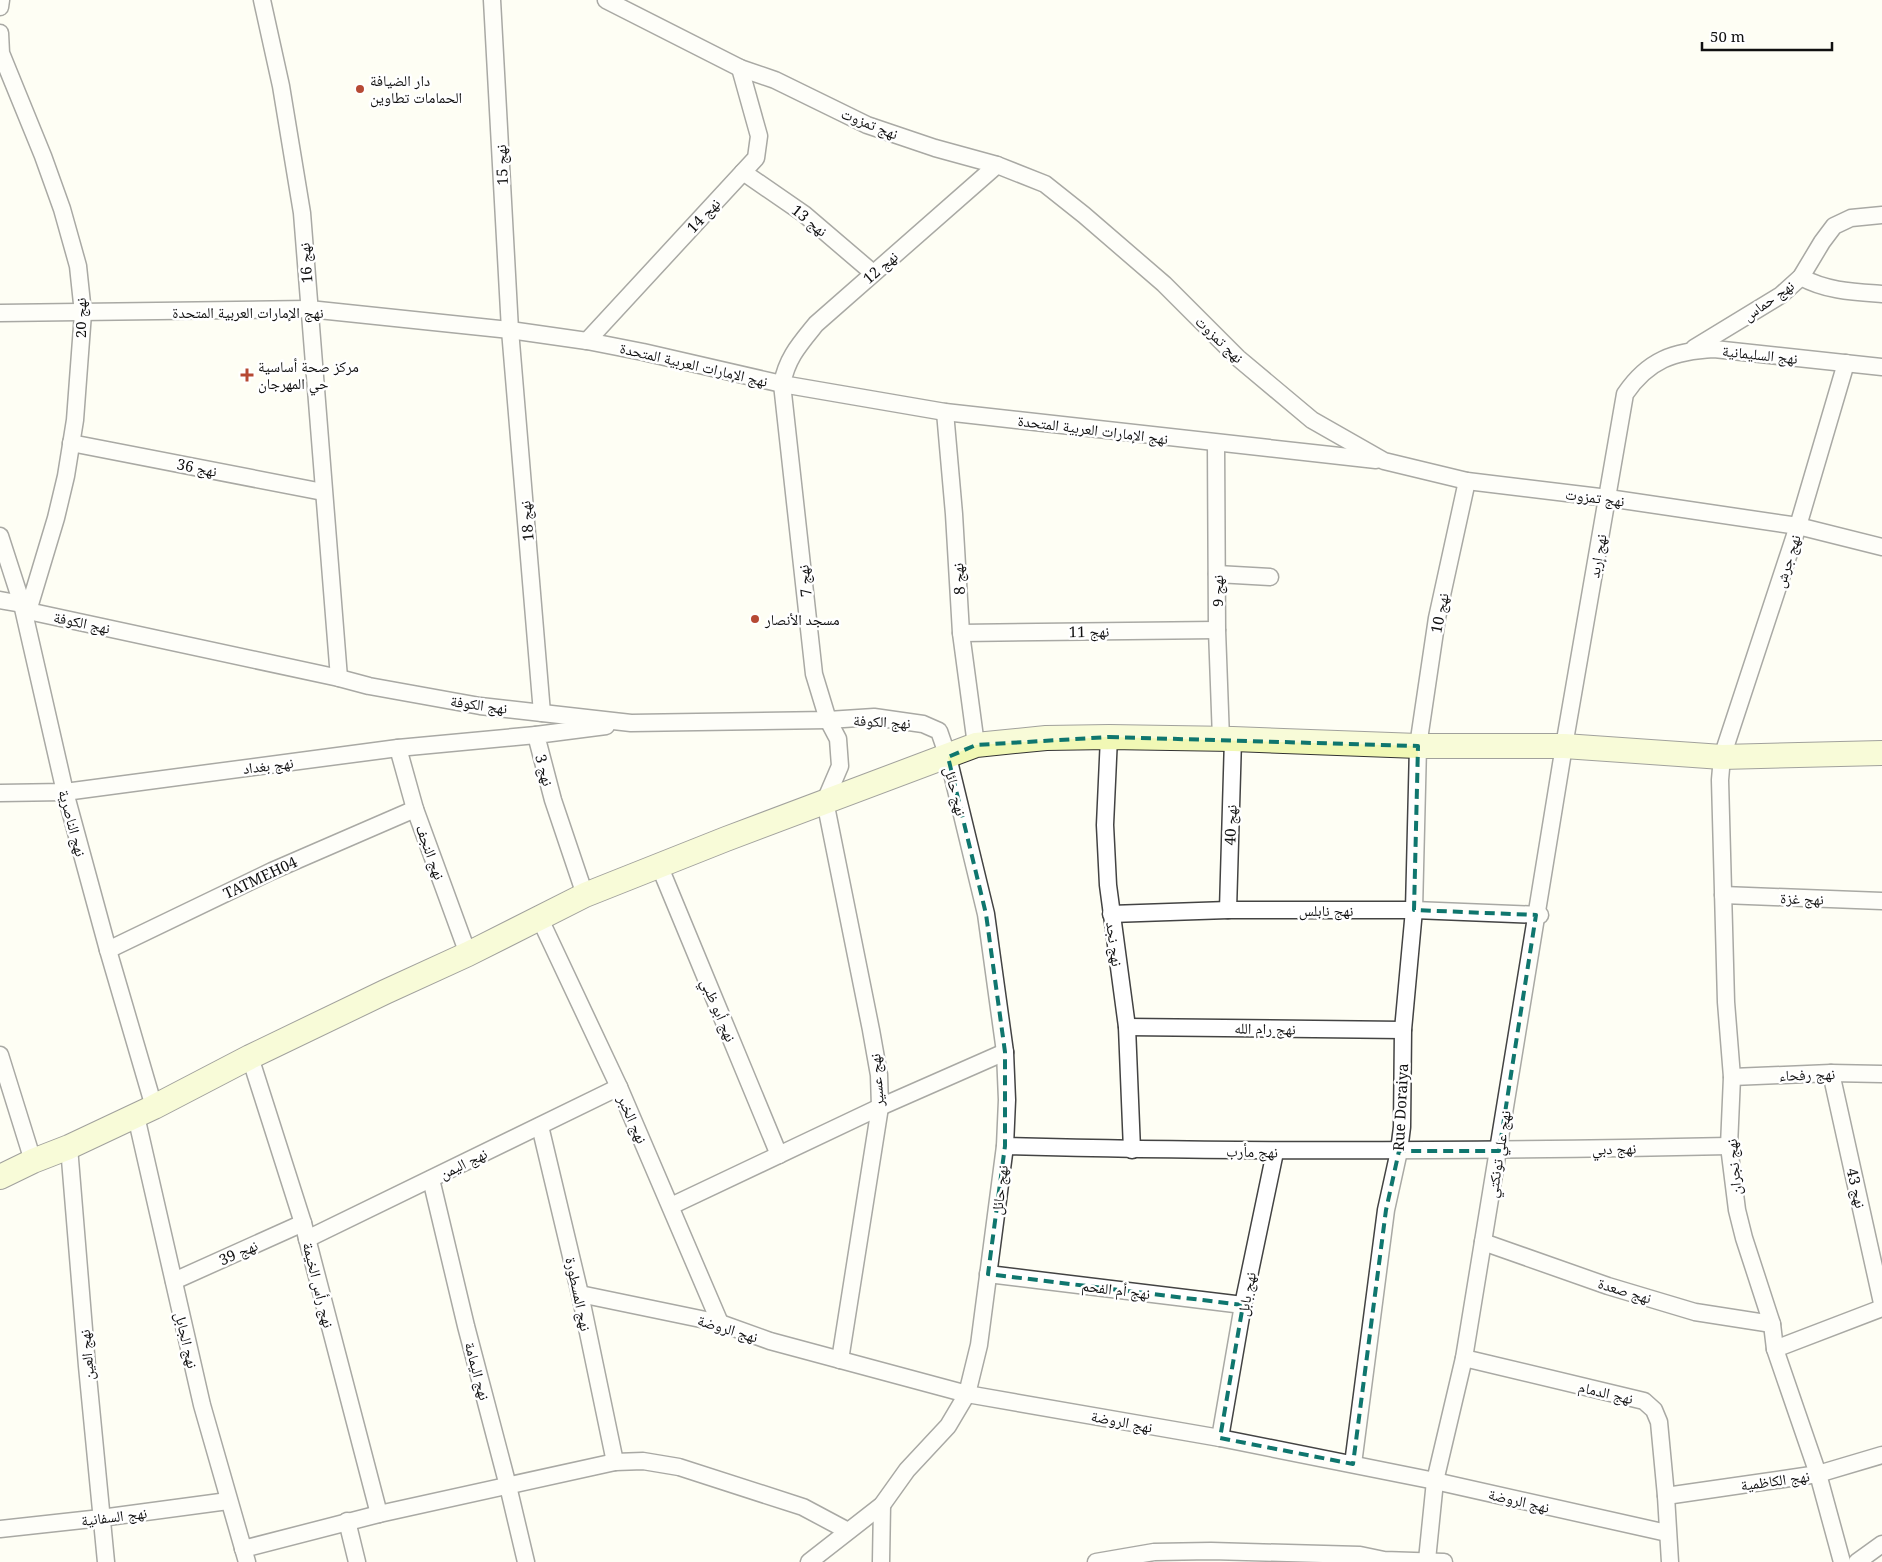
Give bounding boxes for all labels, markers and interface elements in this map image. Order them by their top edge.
scale bar [1702,20,1832,52]
text: 50 m [1710,26,1745,46]
place label: دار الضيافة الحمامات تطاوين [370,70,462,108]
marker: دار الضيافة الحمامات تطاوين [354,83,366,95]
street label: نهج تمزوت [838,103,901,144]
street label: نهج 15 [490,144,513,186]
street label: نهج 14 [682,193,725,237]
street label: نهج 13 [787,199,832,241]
street label: نهج 16 [294,242,317,284]
street label: نهج 12 [858,246,903,289]
street label: نهج حماس [1738,275,1798,326]
street label: نهج 20 [70,298,91,338]
street label: نهج الإمارات العربية المتحدة [172,302,324,323]
street label: نهج تمزوت [1191,311,1248,368]
street label: نهج الإمارات العربية المتحدة [618,337,770,392]
street label: نهج السليمانية [1721,340,1799,369]
place label: مركز صحة أساسية حي المهرجان [258,356,359,396]
marker: مركز صحة أساسية حي المهرجان [240,368,254,382]
street label: نهج الإمارات العربية المتحدة [1017,410,1169,449]
street label: نهج 36 [175,453,219,482]
street label: نهج تمزوت [1564,483,1626,512]
street label: نهج 18 [514,500,539,542]
street label: نهج إربد [1583,532,1612,580]
street label: نهج جرش [1769,532,1806,590]
street label: نهج 8 [947,562,970,596]
street label: نهج 7 [792,564,817,598]
street label: نهج 9 [1207,575,1228,607]
street label: نهج 10 [1425,591,1454,635]
street label: نهج الكوفة [52,606,112,639]
place label: مسجد الأنصار [764,609,840,629]
marker: مسجد الأنصار [749,613,761,625]
street label: نهج 11 [1069,621,1109,642]
street label: نهج الكوفة [449,690,509,719]
street label: نهج الكوفة [853,710,911,733]
street label: نهج بغداد [241,752,295,779]
street label: نهج 3 [530,752,559,788]
street label: نهج حائل [939,764,972,818]
street label: نهج الناصرية [54,787,92,859]
street label: نهج 40 [1219,804,1242,846]
street label: نهج النجف [411,822,450,883]
street label: TATMEH04 [220,851,301,903]
street label: نهج غزة [1780,887,1824,910]
street label: نهج نابلس [1299,900,1353,921]
street label: نهج نجد [1101,920,1128,968]
street label: نهج أبو ظبي [694,975,741,1046]
street label: نهج رام الله [1234,1017,1296,1040]
street label: نهج عسير [864,1053,889,1108]
street label: Rue Doraiya [1388,1063,1412,1151]
street label: نهج رفحاء [1779,1063,1835,1086]
street label: نهج الخبر [612,1091,652,1147]
street label: نهج علي تونكتي [1481,1109,1518,1200]
street label: نهج دبي [1592,1138,1636,1161]
street label: نهج نجران [1721,1138,1746,1196]
street label: نهج مأرب [1226,1141,1278,1162]
street label: نهج اليمن [436,1143,491,1184]
street label: نهج حائل [986,1164,1013,1216]
street label: نهج 43 [1842,1166,1871,1210]
street label: نهج 39 [215,1235,261,1270]
street label: نهج رأس الخيمة [298,1240,339,1330]
street label: نهج المسطورة [560,1255,597,1333]
street label: نهج بابل [1232,1270,1261,1318]
street label: نهج صعدة [1596,1272,1654,1309]
street label: نهج أم الفحم [1080,1275,1151,1304]
street label: نهج الروضة [695,1309,761,1348]
street label: نهج الجابل [170,1310,203,1370]
street label: نهج العين [74,1329,99,1381]
street label: نهج اليمامة [460,1340,495,1403]
street label: نهج الدمام [1576,1376,1635,1409]
street label: نهج الروضة [1089,1405,1154,1438]
street label: نهج الكاظمية [1739,1465,1811,1496]
street label: نهج الروضة [1486,1483,1552,1518]
street label: نهج السفانية [80,1502,148,1531]

